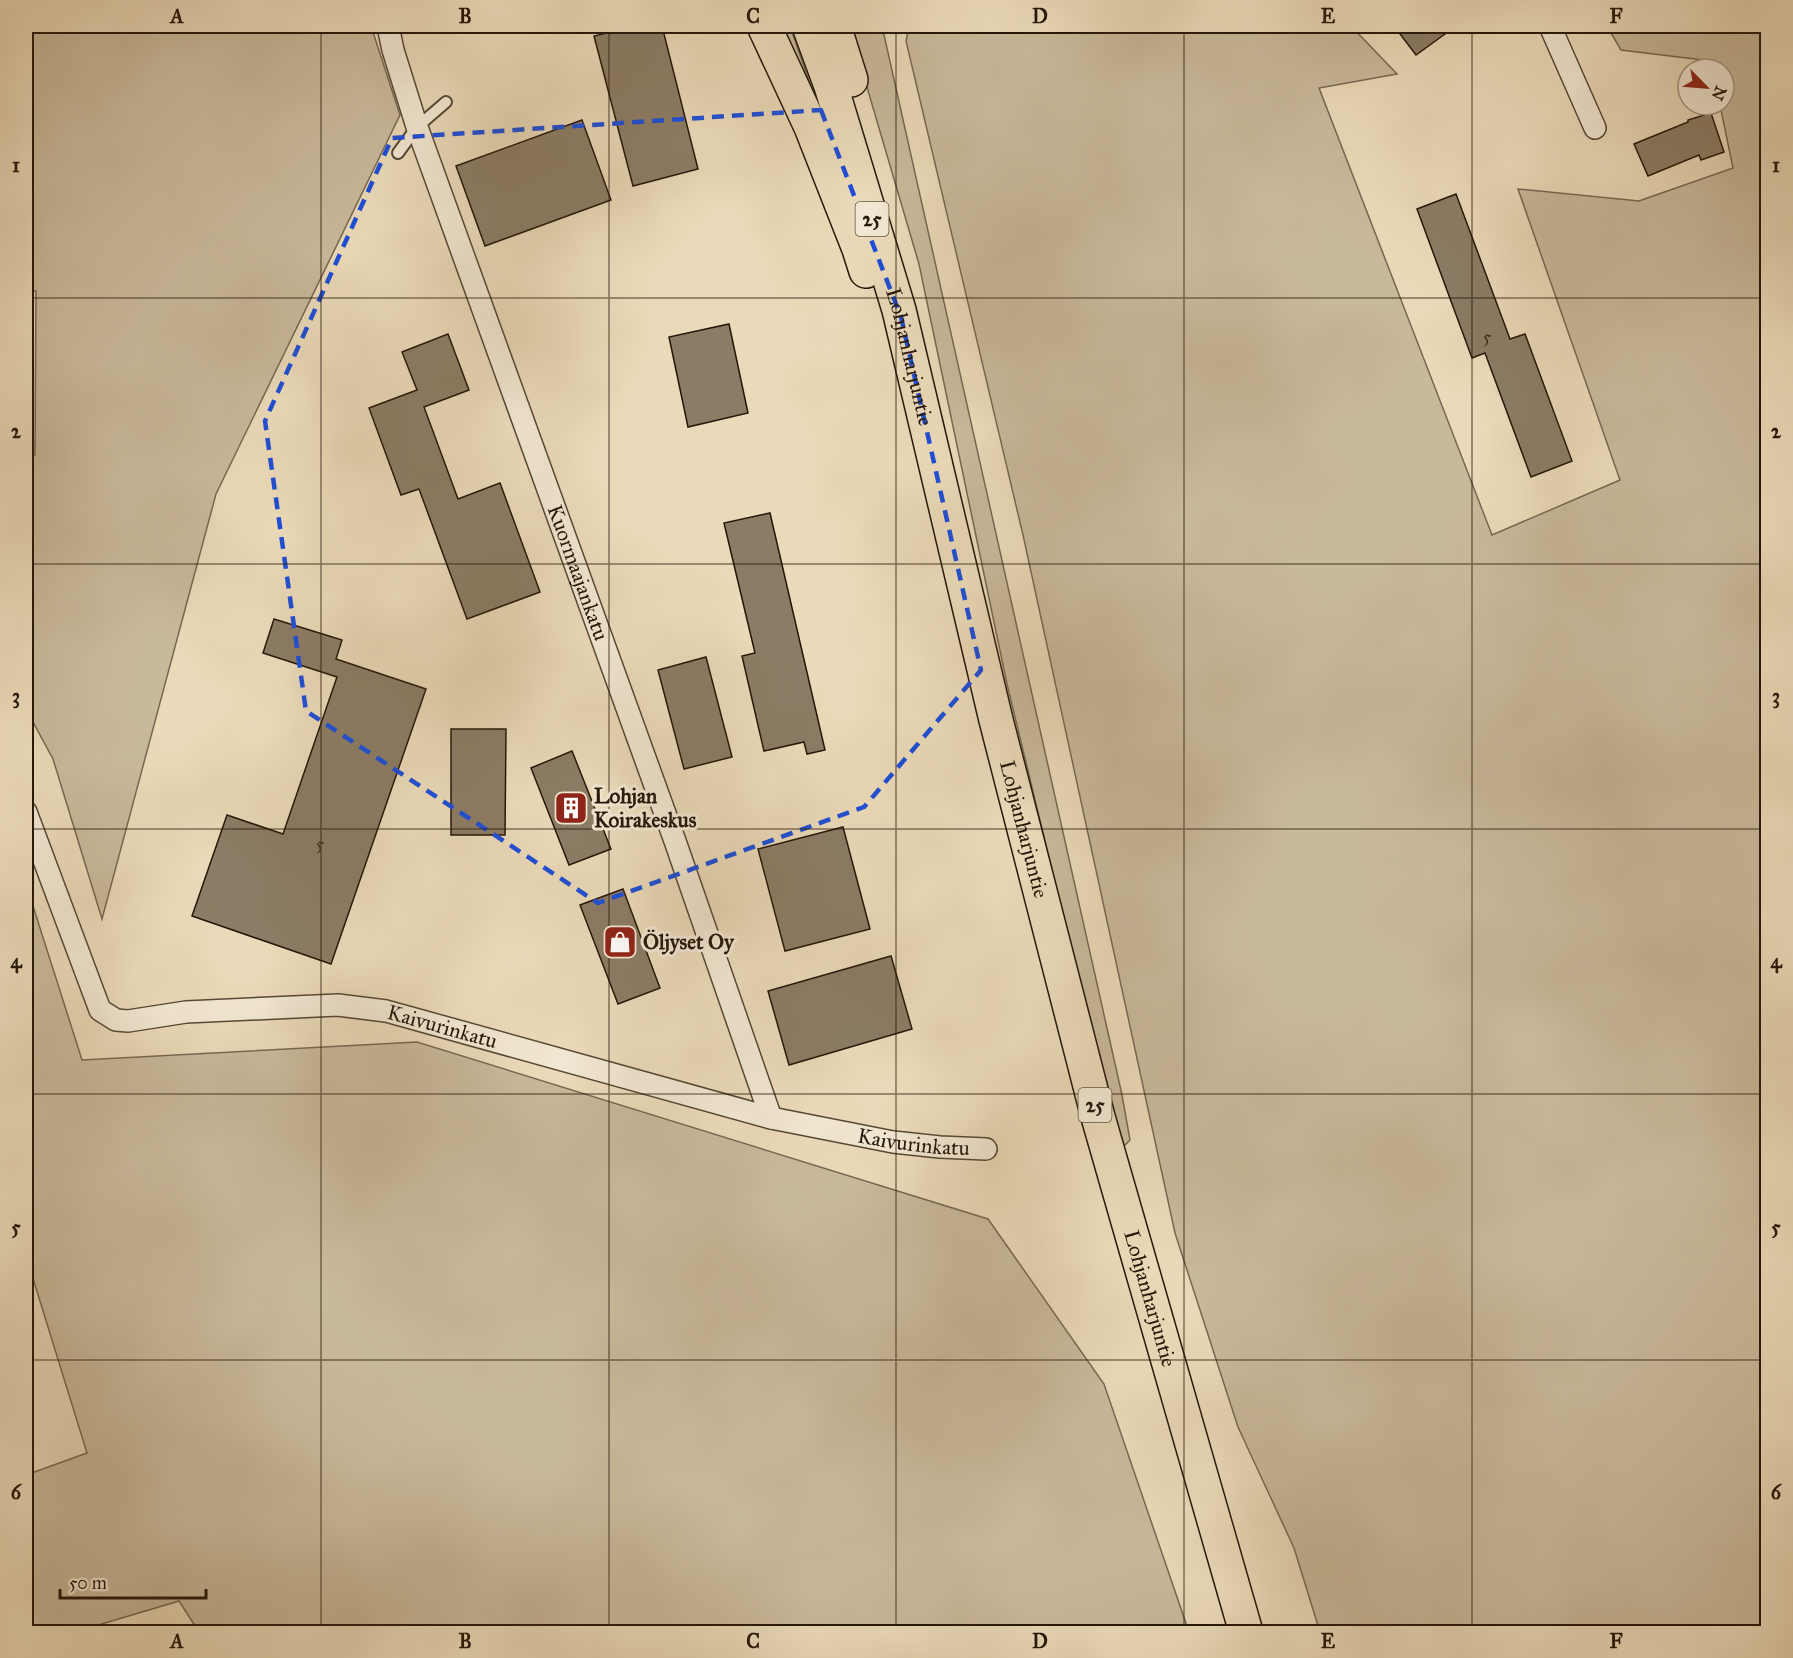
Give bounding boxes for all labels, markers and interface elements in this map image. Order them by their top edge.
text: A [168,4,184,28]
text: B [458,4,472,28]
text: C [746,4,760,28]
text: D [1032,4,1048,28]
text: E [1321,4,1336,28]
text: F [1609,4,1623,28]
north arrow [1676,57,1736,117]
text: N [1707,83,1731,104]
text: 1 [12,153,20,177]
text: 1 [1772,153,1780,177]
road number: 25 [856,202,888,236]
street label: Lohjanharjuntie [880,285,939,429]
house number: 5 [1483,326,1492,348]
text: 2 [11,419,22,443]
text: 2 [1771,419,1782,443]
street label: Kuormaajankatu [542,501,614,644]
text: 3 [12,684,20,709]
text: 3 [1772,684,1780,709]
street label: Lohjanharjuntie [994,758,1054,901]
place label: Lohjan Koirakeskus [594,783,697,833]
building icon: Lohjan Koirakeskus [553,790,589,826]
house number: 5 [316,833,325,855]
shop icon: Öljyset Oy [602,924,638,960]
place label: Öljyset Oy [643,929,735,955]
text: 4 [10,949,22,974]
text: 4 [1770,949,1782,974]
street label: Kaivurinkatu [384,999,500,1054]
road number: 25 [1078,1088,1112,1122]
street label: Kaivurinkatu [855,1122,970,1161]
text: 5 [11,1215,21,1239]
text: 5 [1771,1215,1781,1239]
street label: Lohjanharjuntie [1118,1227,1182,1370]
text: 6 [11,1480,23,1504]
text: 6 [1771,1480,1783,1504]
scale bar [60,1562,206,1600]
text: 50 m [69,1572,107,1594]
text: A [168,1629,184,1653]
text: B [458,1629,472,1653]
text: C [746,1629,760,1653]
text: D [1032,1629,1048,1653]
text: E [1321,1629,1336,1653]
text: F [1609,1629,1623,1653]

